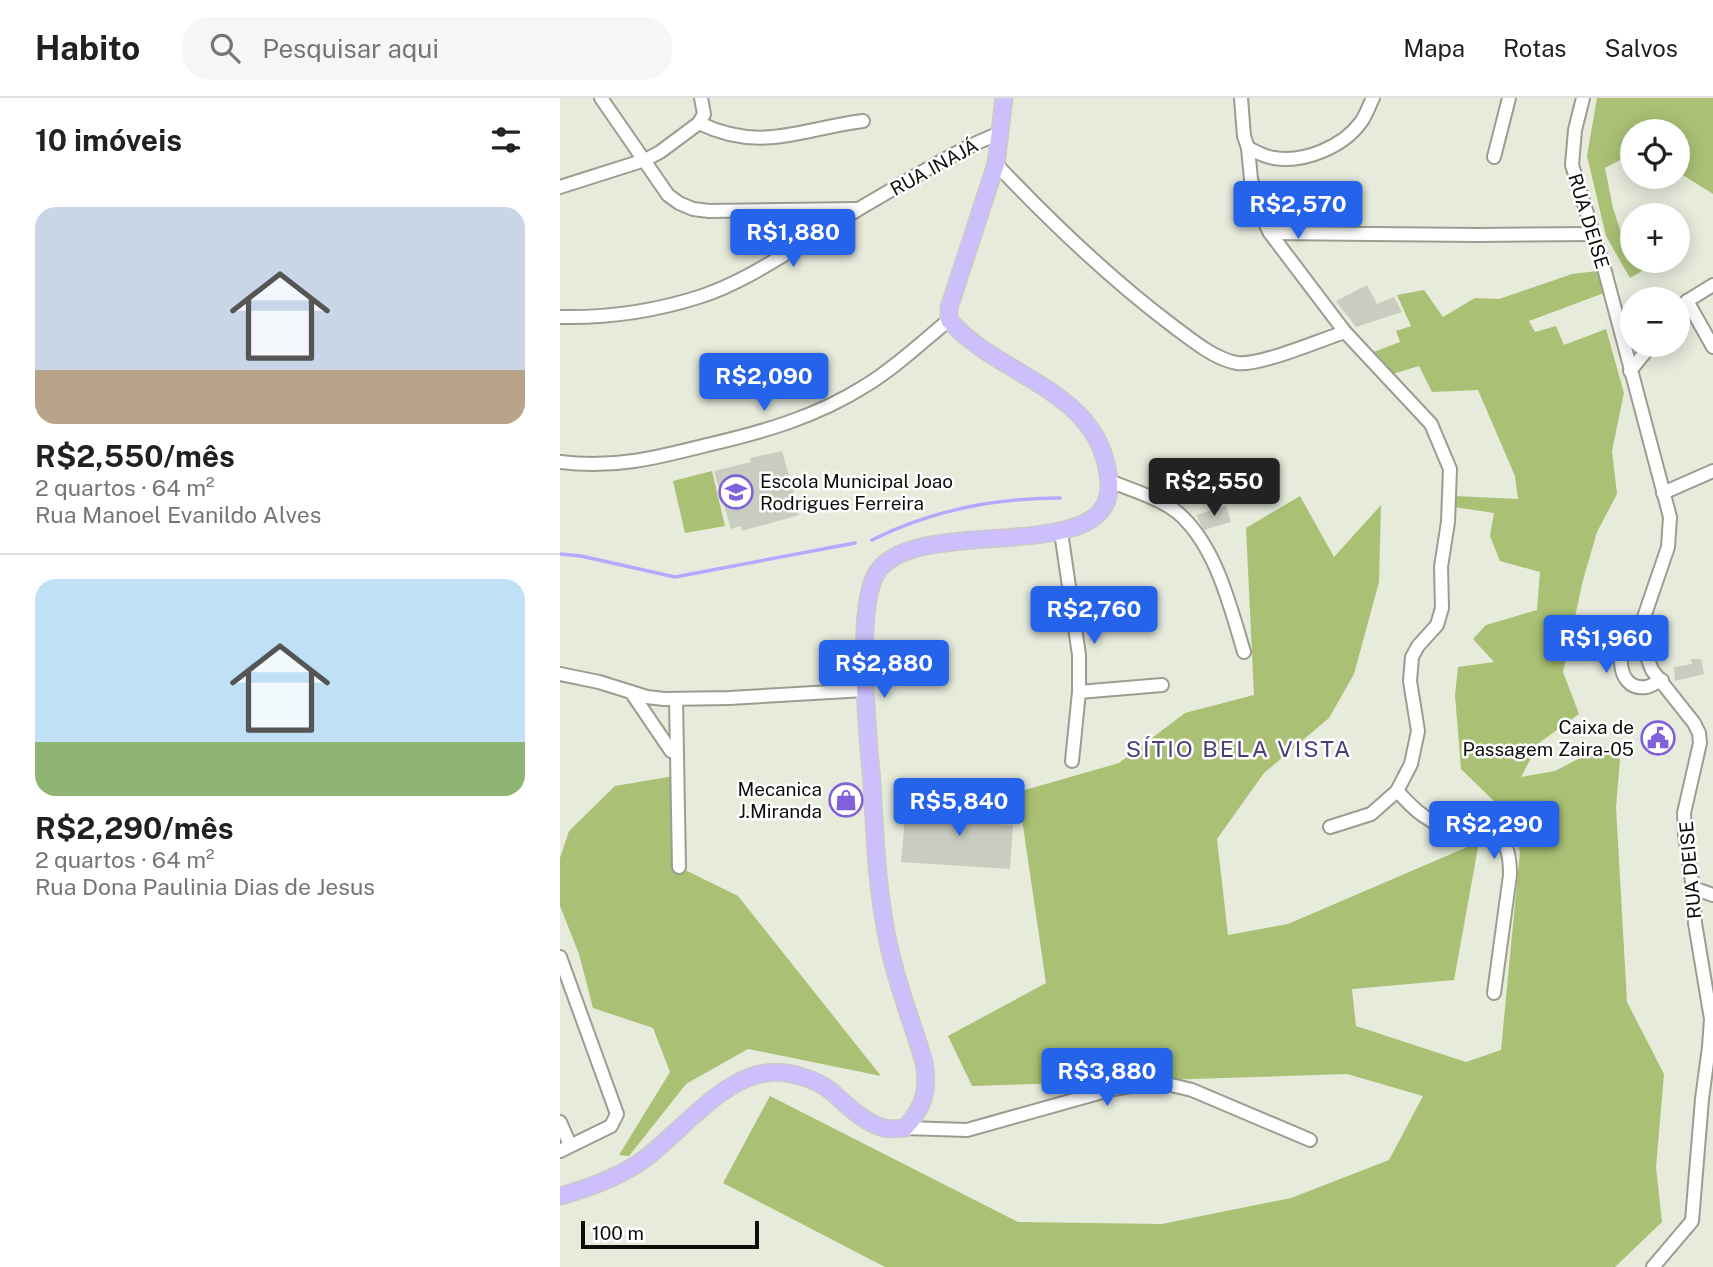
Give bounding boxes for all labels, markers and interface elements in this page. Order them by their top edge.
search box [182,17,672,80]
text: Habito [35,29,140,67]
icon: search [206,29,244,67]
text: Pesquisar aqui [262,33,439,64]
text: Mapa [1403,34,1465,62]
text: Rotas [1503,34,1566,62]
text: Salvos [1604,34,1678,62]
map controls [1620,119,1690,357]
button: locate [1620,119,1690,189]
icon: filters [487,121,525,159]
text: 10 imóveis [35,122,182,158]
street label: RUA INAJÁ [886,134,982,200]
street label: RUA DEISE [1564,171,1614,271]
pin: R$2,570 [1233,181,1363,241]
text: R$2,570 [1249,190,1347,217]
button: + [1620,203,1690,273]
pin: R$1,880 [728,209,858,269]
text: R$1,880 [746,218,840,245]
icon: home [217,253,343,379]
button: − [1620,287,1690,357]
pin: R$2,090 [699,354,829,413]
text: R$2,090 [715,362,813,389]
text: R$2,550/mês [35,438,235,474]
pin: R$2,550 [1149,458,1279,518]
text: R$2,550 [1165,467,1263,494]
place label: Escola Municipal Joao Rodrigues Ferreira [760,470,953,514]
school or university icon: Escola Municipal Joao Rodrigues Ferreira [717,473,755,511]
text: 2 quartos · 64 m² [35,474,215,501]
text: Rua Manoel Evanildo Alves [35,501,321,528]
pin: R$2,760 [1029,587,1159,646]
text: R$2,760 [1047,595,1141,622]
pin: R$1,960 [1541,616,1671,675]
text: R$1,960 [1560,624,1652,651]
icon: home [217,625,343,751]
pin: R$2,880 [819,640,949,700]
text: R$2,880 [835,649,933,676]
place label: Caixa de Passagem Zaira-05 [1463,716,1634,760]
public building icon: Caixa de Passagem Zaira-05 [1639,719,1677,757]
district label: SÍTIO BELA VISTA [1126,735,1352,762]
place label: Mecanica J.Miranda [737,778,822,822]
pin: R$5,840 [894,778,1024,838]
shop icon: Mecanica J.Miranda [827,781,865,819]
text: R$5,840 [910,787,1008,814]
pin: R$2,290 [1429,802,1559,861]
text: R$2,290/mês [35,810,234,846]
text: R$2,290 [1445,810,1543,837]
street label: RUA DEISE [1675,820,1705,920]
text: 2 quartos · 64 m² [35,846,215,873]
text: Rua Dona Paulinia Dias de Jesus [35,873,375,900]
pin: R$3,880 [1042,1048,1172,1108]
text: R$3,880 [1058,1057,1156,1084]
scale bar [581,1218,760,1250]
text: 100 m [592,1222,644,1244]

